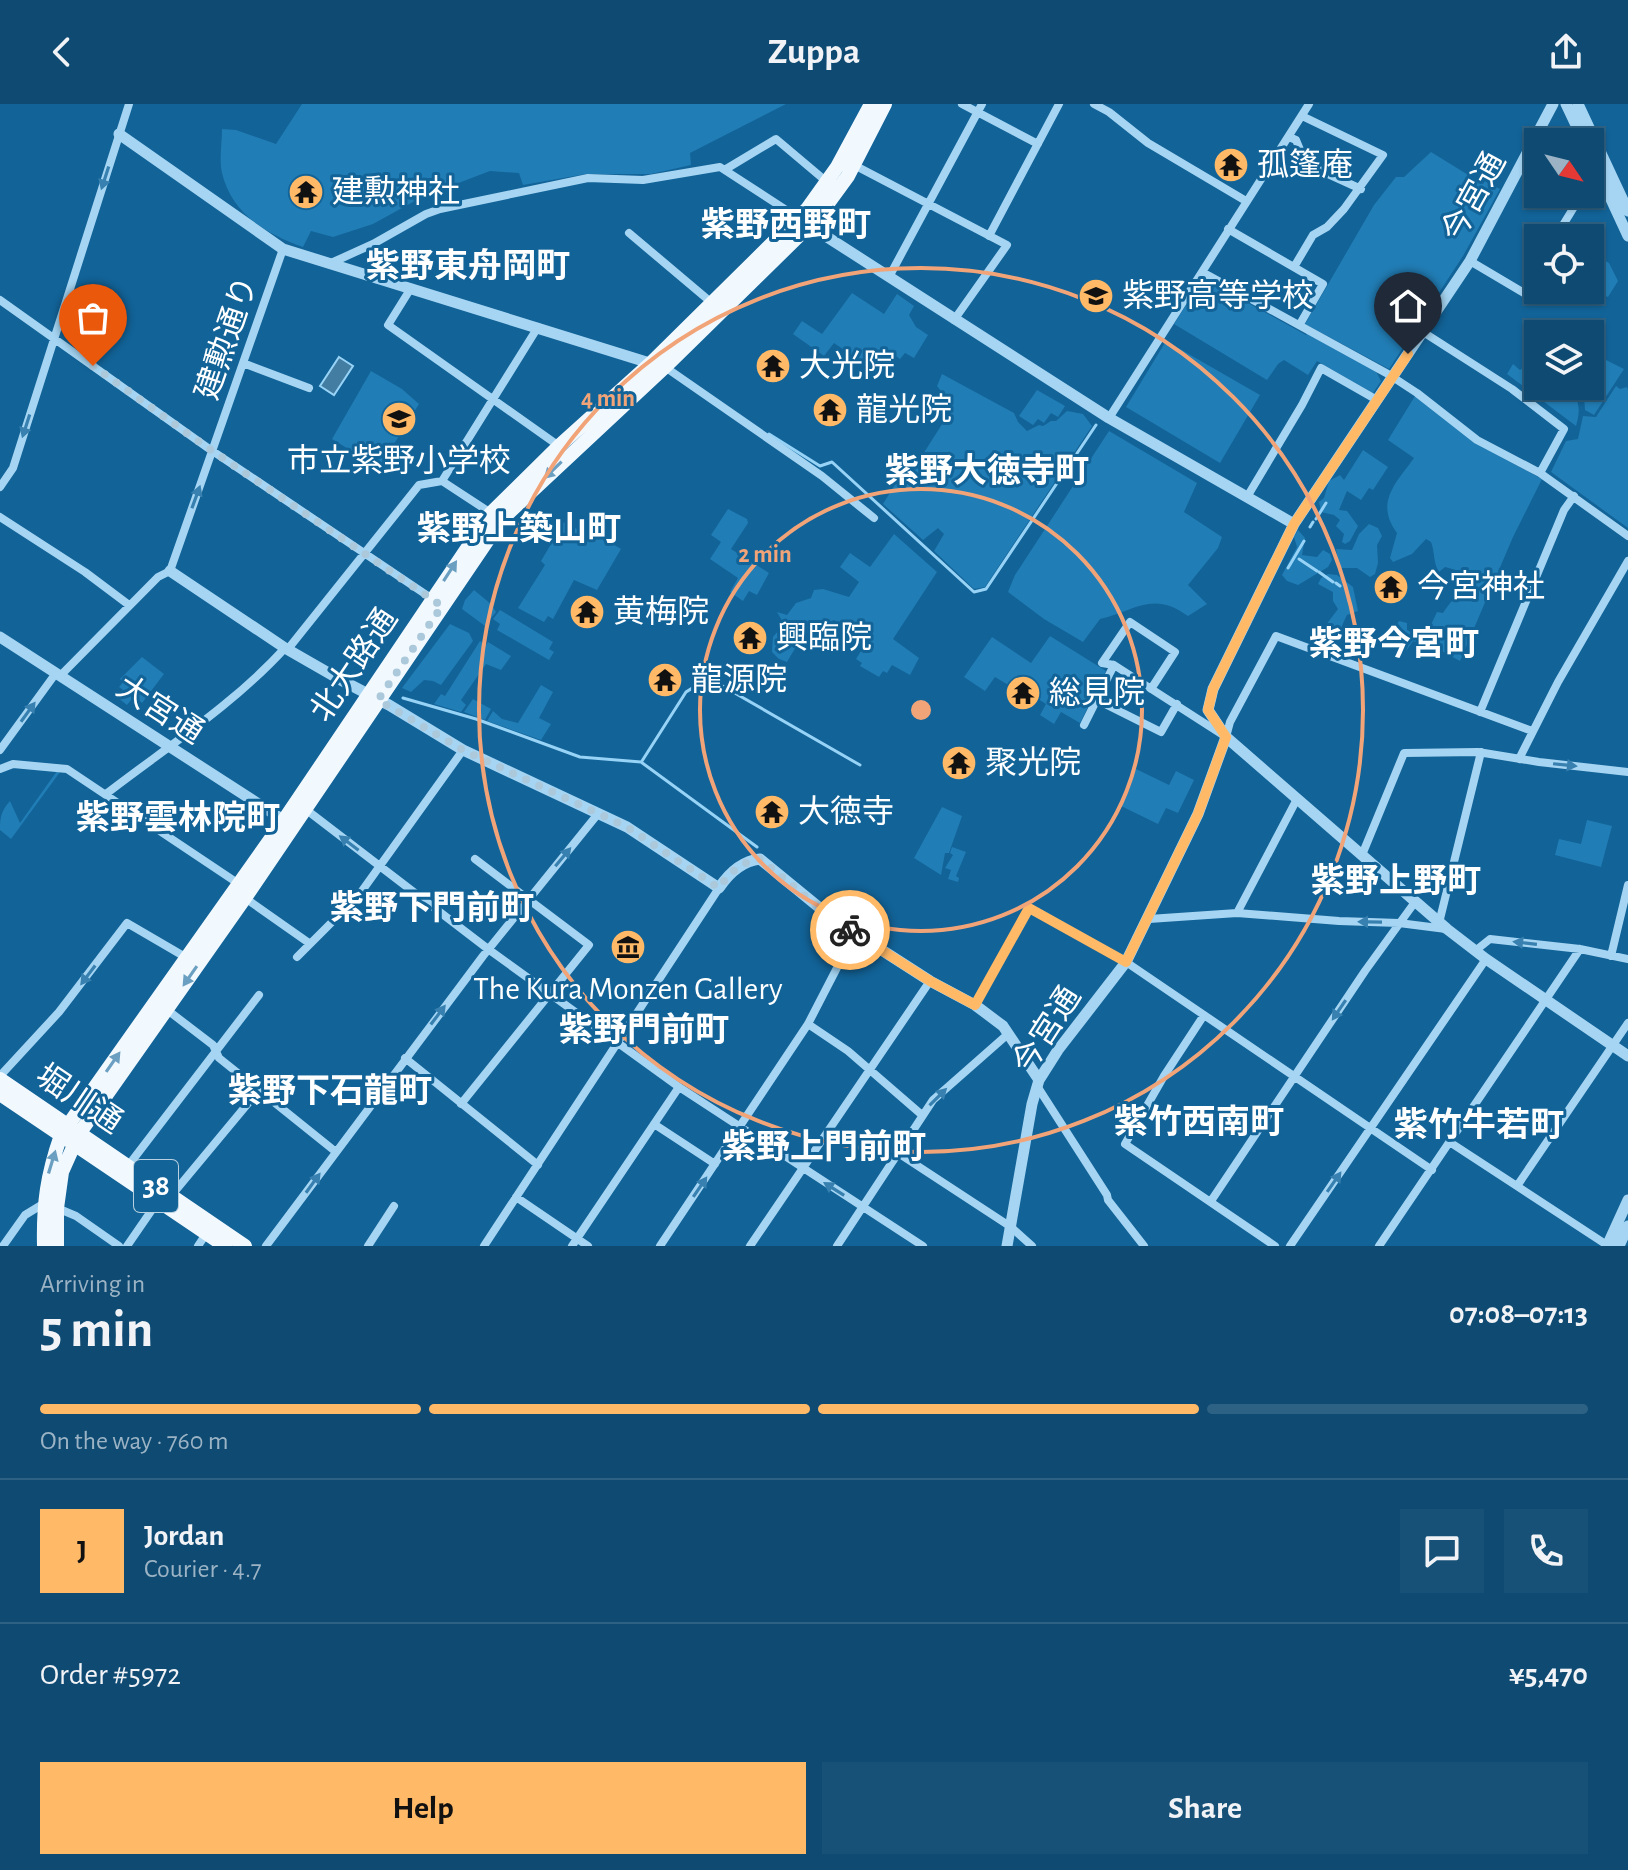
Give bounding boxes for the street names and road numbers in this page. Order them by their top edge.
street label: 今宮通 [1435,146,1511,247]
street label: 建勲通り [190,272,263,404]
street label: 北大路通 [303,602,403,727]
street label: 大宮通 [111,669,210,750]
street label: 今宮通 [1006,980,1087,1079]
street label: 堀川通 [30,1058,128,1139]
road number: 38 [134,1160,178,1212]

